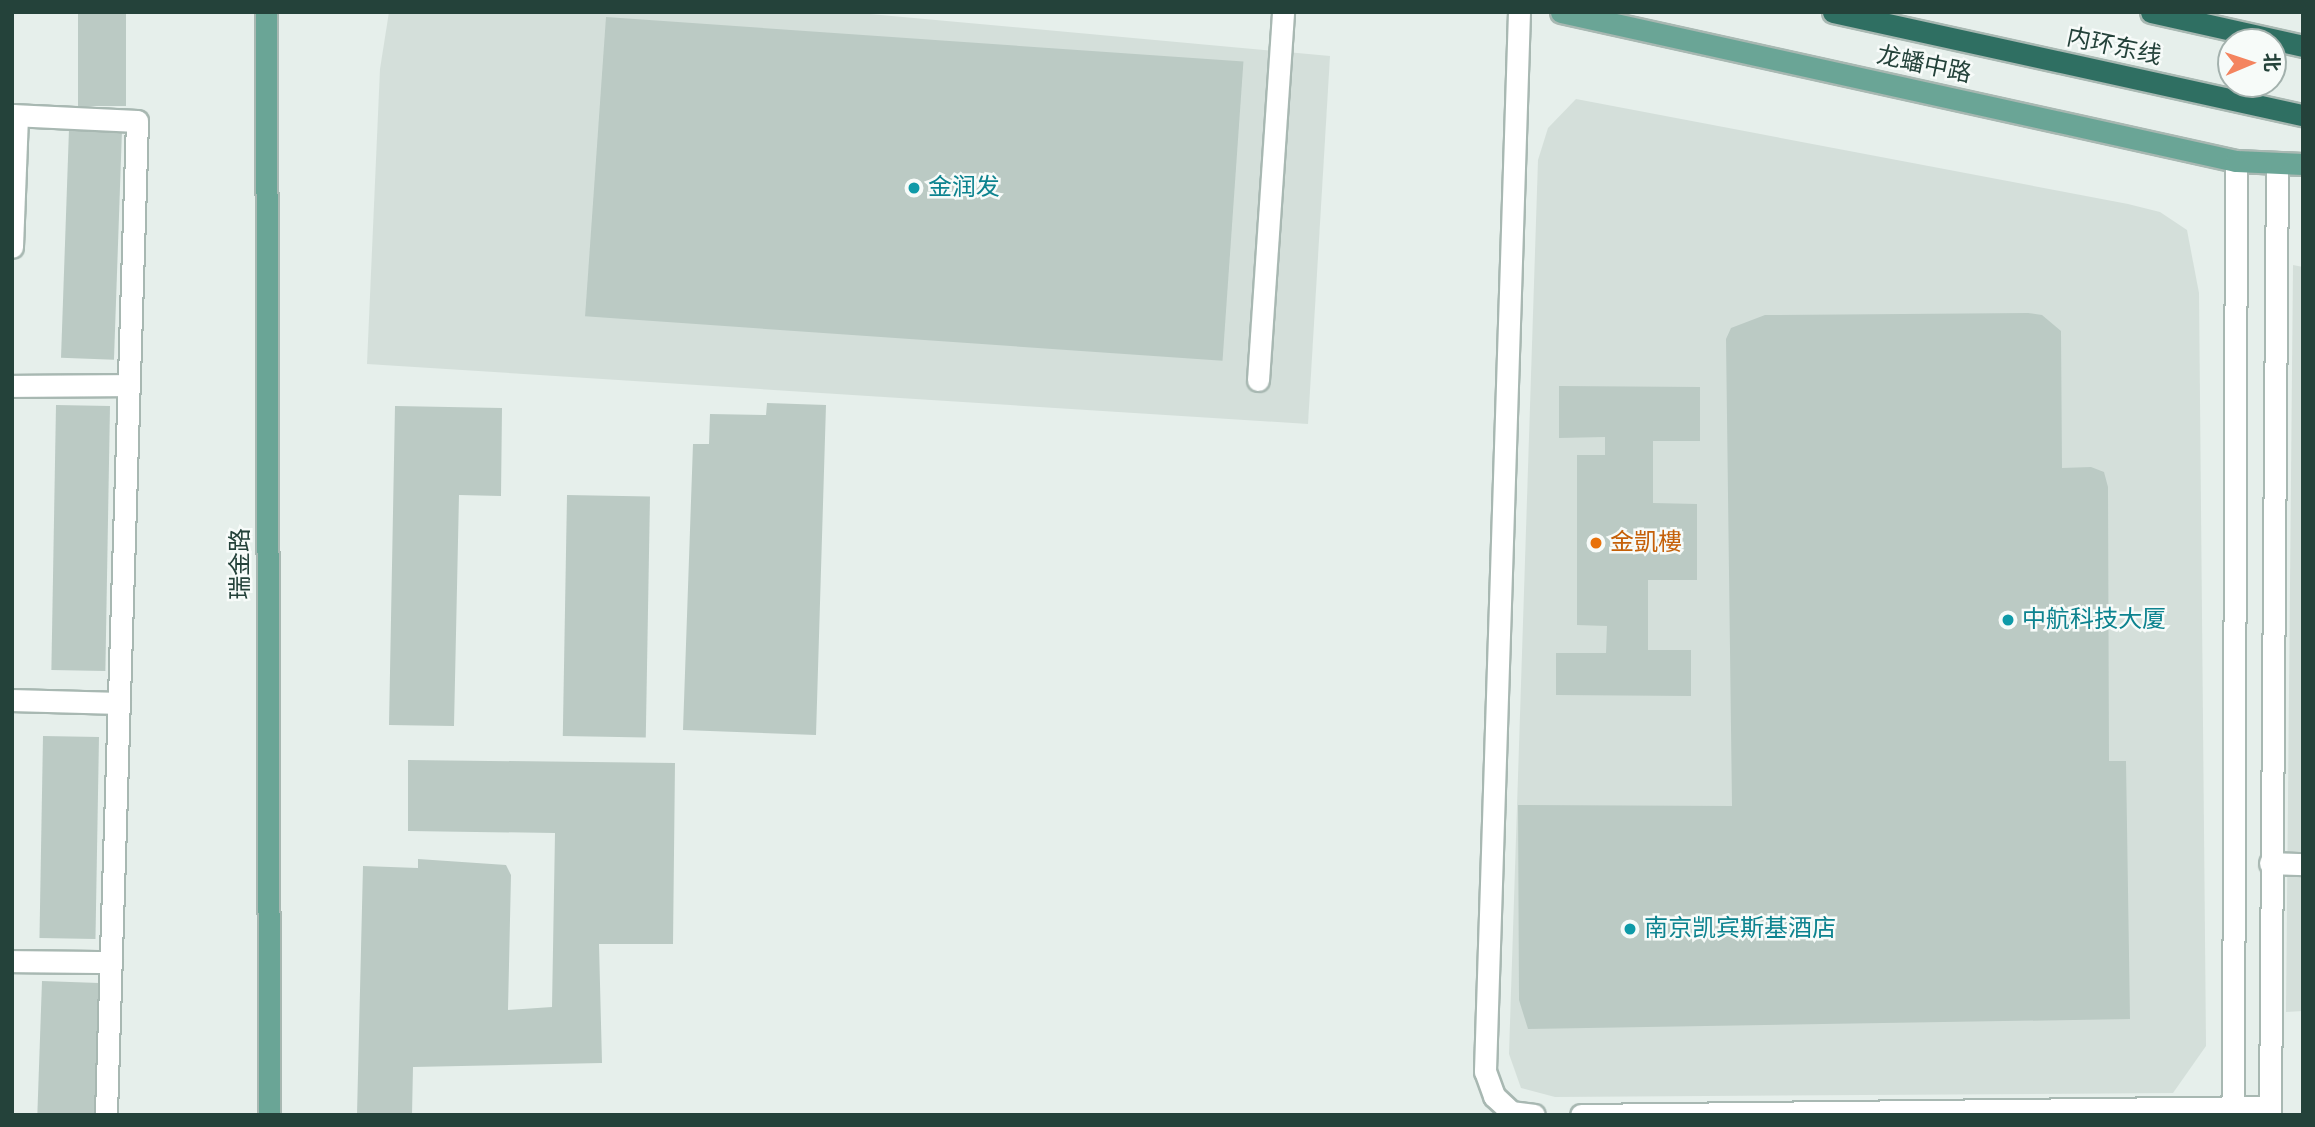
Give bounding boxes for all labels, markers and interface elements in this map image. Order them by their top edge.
street label: 内环东线 [2064,23,2164,71]
north arrow [2217,28,2287,98]
street label: 龙蟠中路 [1874,41,1974,89]
text: 北 [2258,52,2284,72]
place label: 金润发 [928,174,1000,202]
marker: 金润发 [906,180,922,196]
street label: 瑞金路 [227,528,255,600]
place label: 金凱樓 [1610,529,1682,557]
marker: 金凱樓 [1588,535,1604,551]
place label: 中航科技大厦 [2022,606,2166,634]
marker: 中航科技大厦 [2000,612,2016,628]
place label: 南京凯宾斯基酒店 [1644,915,1836,943]
marker: 南京凯宾斯基酒店 [1622,921,1638,937]

